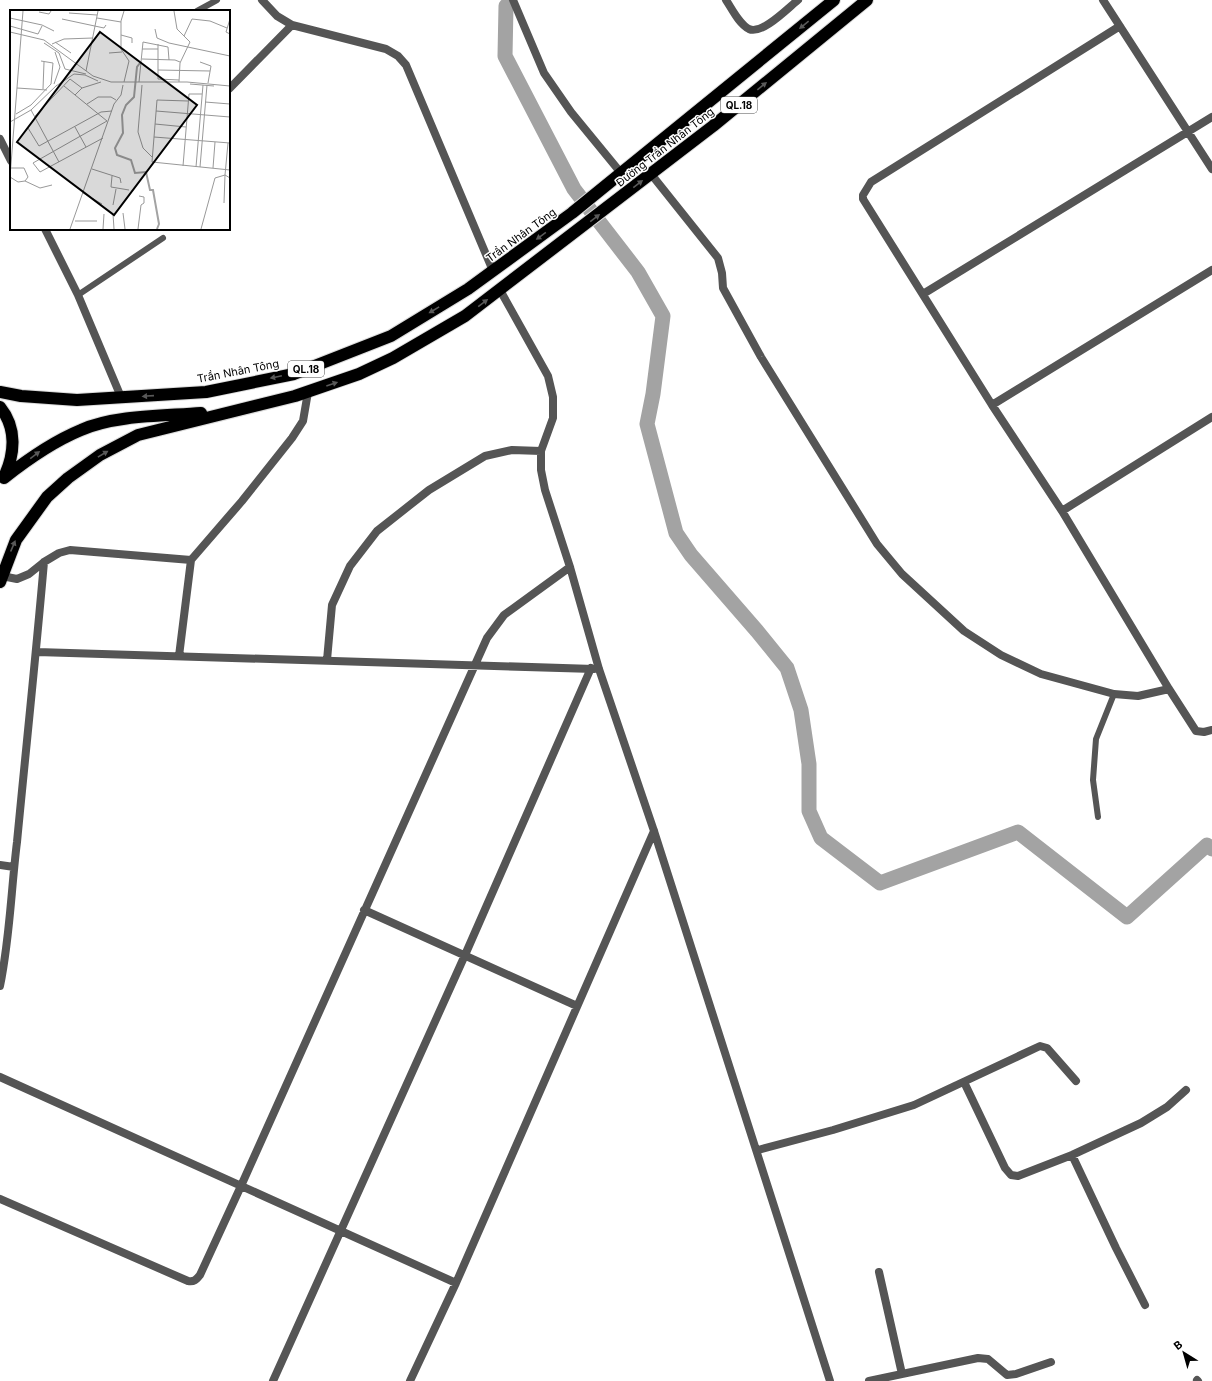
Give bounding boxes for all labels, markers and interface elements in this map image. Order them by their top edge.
inset map [10,10,230,230]
one-way arrow [798,20,809,29]
one-way arrow [757,82,768,90]
road number: QL.18 [721,97,757,113]
street label: Đường Trần Nhân Tông [613,104,717,190]
one-way arrow [633,179,644,188]
street label: Trần Nhân Tông [483,205,559,265]
one-way arrow [589,213,600,222]
one-way arrow [535,232,546,241]
one-way arrow [477,299,488,307]
one-way arrow [428,307,440,314]
street label: Trần Nhân Tông [196,356,280,386]
road number: QL.18 [288,361,324,377]
one-way arrow [270,375,282,381]
one-way arrow [326,380,338,386]
one-way arrow [142,392,154,399]
one-way arrow [29,450,40,459]
one-way arrow [97,450,109,457]
one-way arrow [11,539,17,551]
north arrow [1164,1333,1204,1373]
text: B [1171,1337,1185,1353]

